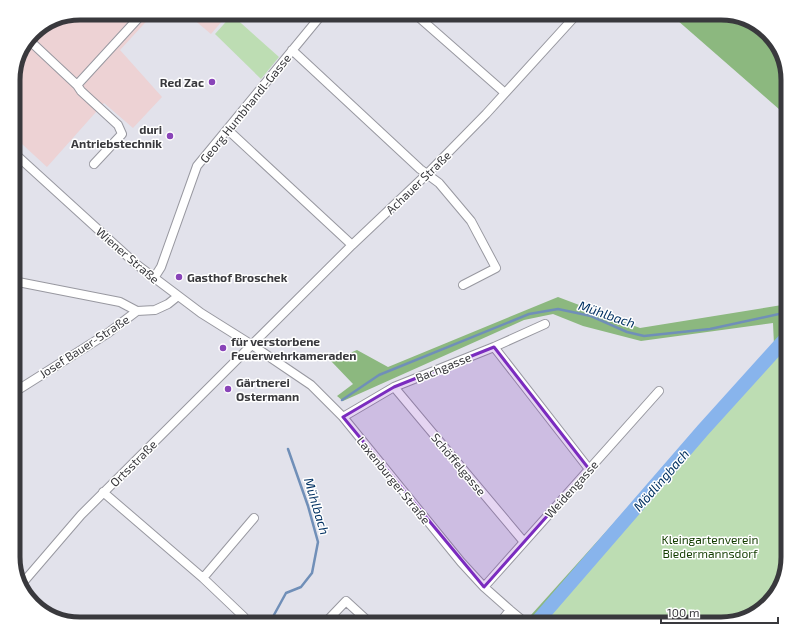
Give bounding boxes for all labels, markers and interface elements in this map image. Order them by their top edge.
street label: Georg Humbhandl-Gasse [197,51,293,165]
place label: Red Zac [160,75,204,89]
marker: Red Zac [207,77,217,87]
place label: duri Antriebstechnik [71,122,162,150]
marker: duri Antriebstechnik [165,131,175,141]
street label: Achauer Straße [383,148,453,216]
street label: Wiener Straße [94,224,162,286]
place label: Gasthof Broschek [187,270,288,284]
marker: Gasthof Broschek [174,272,184,282]
water label: Mühlbach [577,297,637,331]
street label: Josef Bauer-Straße [36,312,132,380]
place label: für verstorbene Feuerwehrkameraden [231,334,356,362]
marker: für verstorbene Feuerwehrkameraden [218,343,228,353]
street label: Bachgasse [413,350,473,384]
place label: Gärtnerei Ostermann [236,375,299,403]
marker: Gärtnerei Ostermann [223,384,233,394]
street label: Schöffelgasse [429,430,489,498]
street label: Laxenburger Straße [354,434,434,526]
street label: Ortsstraße [107,437,159,489]
water label: Mödlingbach [630,446,692,514]
street label: Weidengasse [541,457,601,521]
water label: Mühlbach [301,476,333,536]
park label: Kleingartenverein Biedermannsdorf [662,532,758,560]
scale bar [661,599,778,625]
text: 100 m [667,605,699,619]

